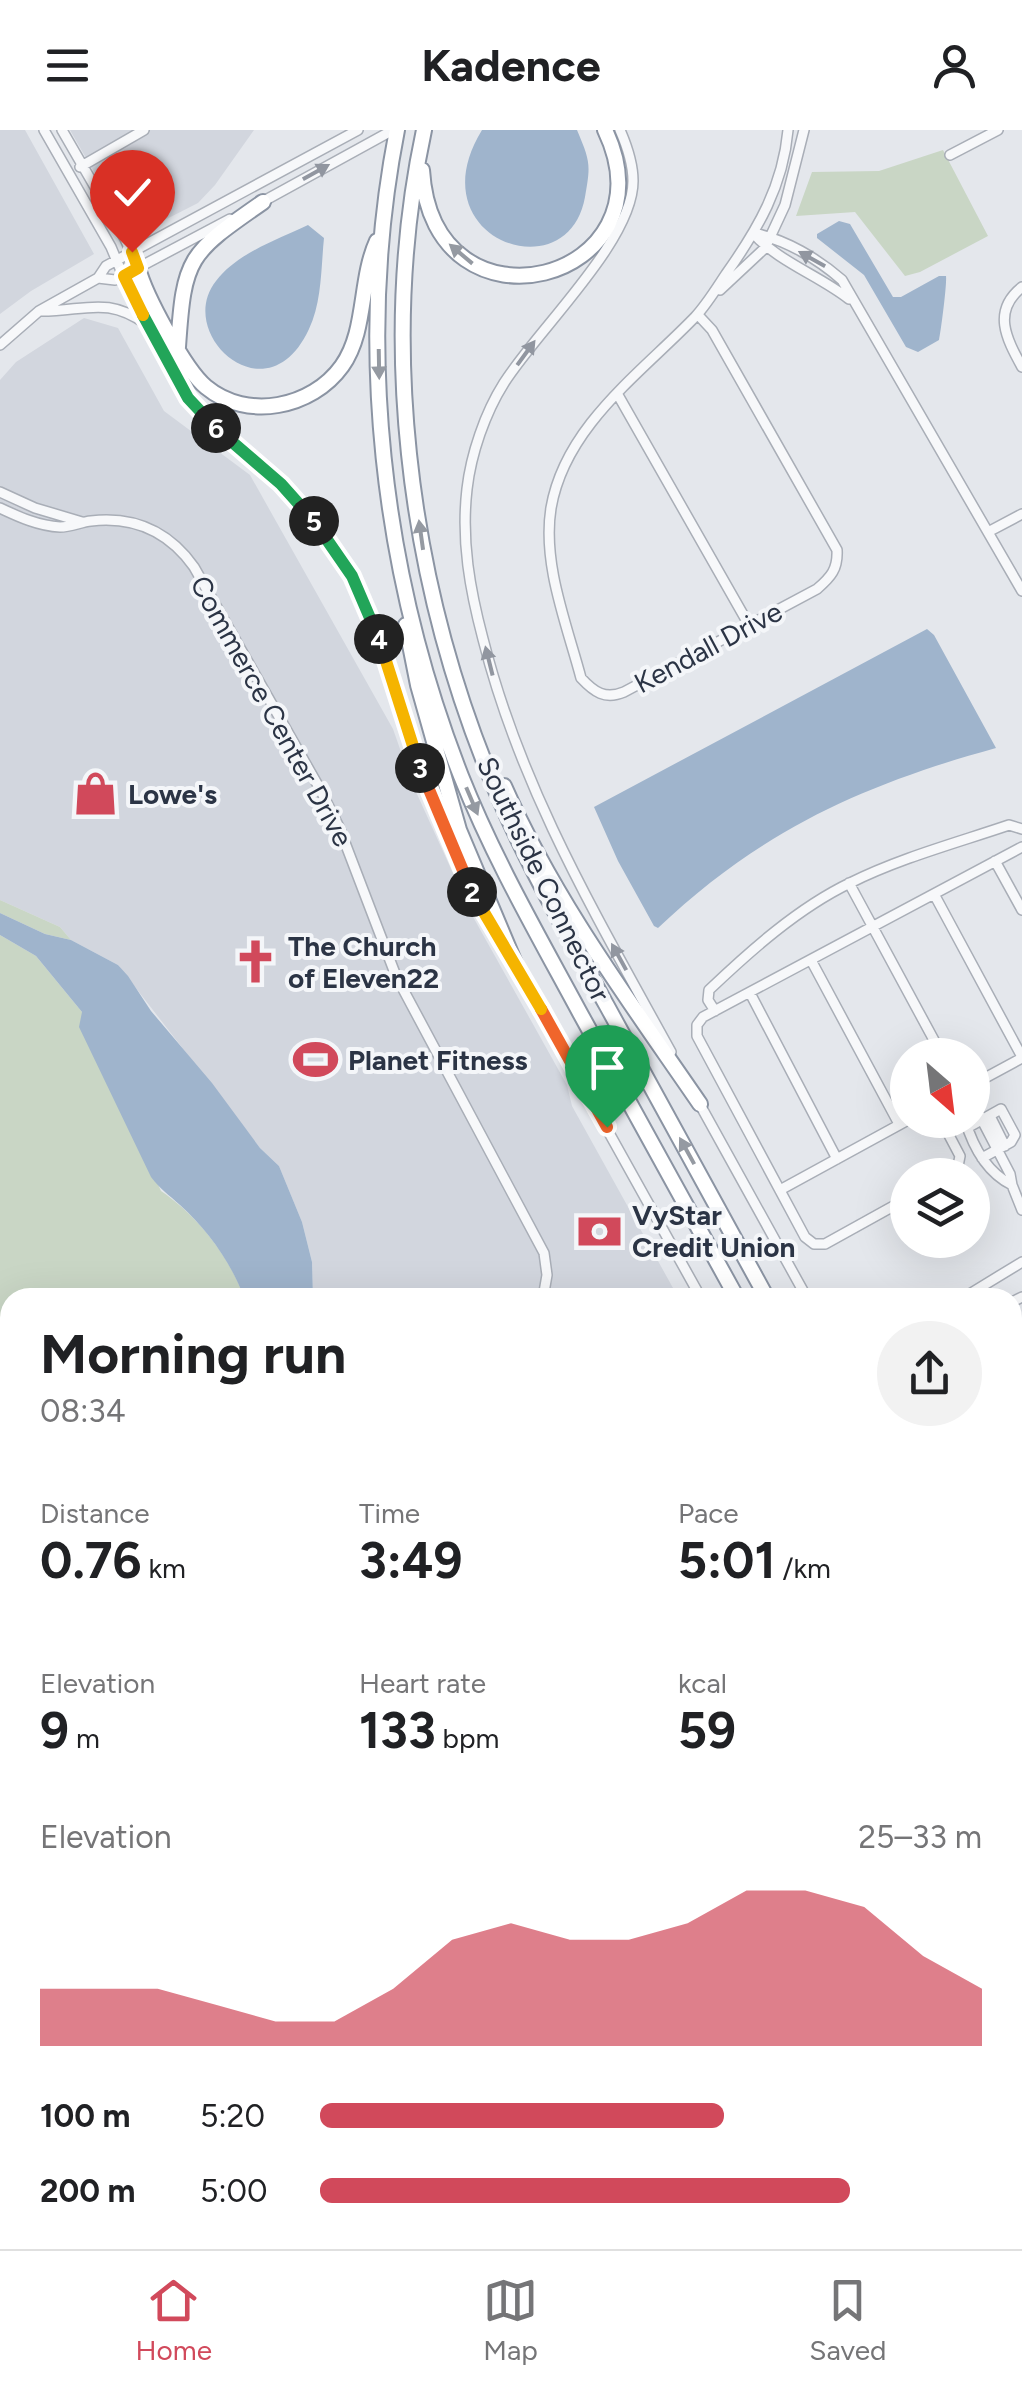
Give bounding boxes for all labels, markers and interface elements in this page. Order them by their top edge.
icon: menu [40,38,95,93]
text: Kadence [421,38,601,92]
icon: person [927,38,982,93]
pin [90,150,175,253]
one-way arrow [302,164,330,182]
icon: check [105,165,160,220]
one-way arrow [449,244,474,265]
one-way arrow [797,251,826,268]
one-way arrow [516,340,535,366]
one-way arrow [372,349,388,381]
pin: 6 [191,403,241,453]
text: 6 [208,411,224,445]
pin: 5 [289,496,339,546]
text: 5 [306,504,322,538]
one-way arrow [413,518,429,550]
street label: Commerce Center Drive [183,570,361,852]
street label: Kendall Drive [628,594,788,700]
pin: 4 [354,614,404,664]
text: 4 [370,622,388,656]
one-way arrow [480,645,496,676]
pin: 3 [395,743,445,793]
text: 3 [412,751,428,785]
street label: Southside Connector [470,751,618,1007]
shop icon: Lowe's [71,770,119,818]
place label: Lowe's [128,777,217,811]
one-way arrow [464,786,480,816]
pin: 2 [447,867,497,917]
text: 2 [464,875,480,909]
place label: The Church of Eleven22 [288,929,439,995]
church icon: The Church of Eleven22 [231,938,279,986]
one-way arrow [611,943,628,972]
pin [565,1025,650,1128]
sports icon: Planet Fitness [291,1036,339,1084]
north arrow [890,1038,990,1138]
map controls [890,1038,990,1258]
icon: arrive [580,1040,635,1095]
place label: Planet Fitness [348,1043,528,1077]
one-way arrow [678,1136,695,1165]
button: layers [890,1158,990,1258]
place label: VyStar Credit Union [632,1198,795,1264]
bank icon: VyStar Credit Union [575,1207,623,1255]
text: Morning run [40,1321,346,1387]
button: share [877,1321,982,1426]
text: 08:34 [40,1392,126,1430]
text: Distance [40,1496,150,1530]
text: Time [359,1496,420,1530]
text: Pace [678,1496,739,1530]
text: 0.76 [40,1530,142,1591]
text: 3:49 [359,1530,463,1591]
text: 5:01 [678,1530,776,1591]
text: km [142,1551,186,1585]
text: /km [776,1551,831,1585]
text: Elevation [40,1666,155,1700]
text: Heart rate [359,1666,486,1700]
text: kcal [678,1666,727,1700]
text: 9 [40,1700,69,1761]
text: 133 [359,1700,436,1761]
text: 59 [678,1700,736,1761]
text: m [69,1721,100,1755]
text: bpm [436,1721,499,1755]
text: Elevation [40,1818,172,1856]
text: 25–33 m [858,1818,982,1856]
text: 100 m [40,2097,131,2135]
text: 5:20 [200,2097,265,2135]
text: 200 m [40,2172,136,2210]
text: 5:00 [200,2172,268,2210]
tab: Home [136,2273,212,2367]
tab: Map [483,2273,538,2367]
tab: Saved [809,2273,886,2367]

